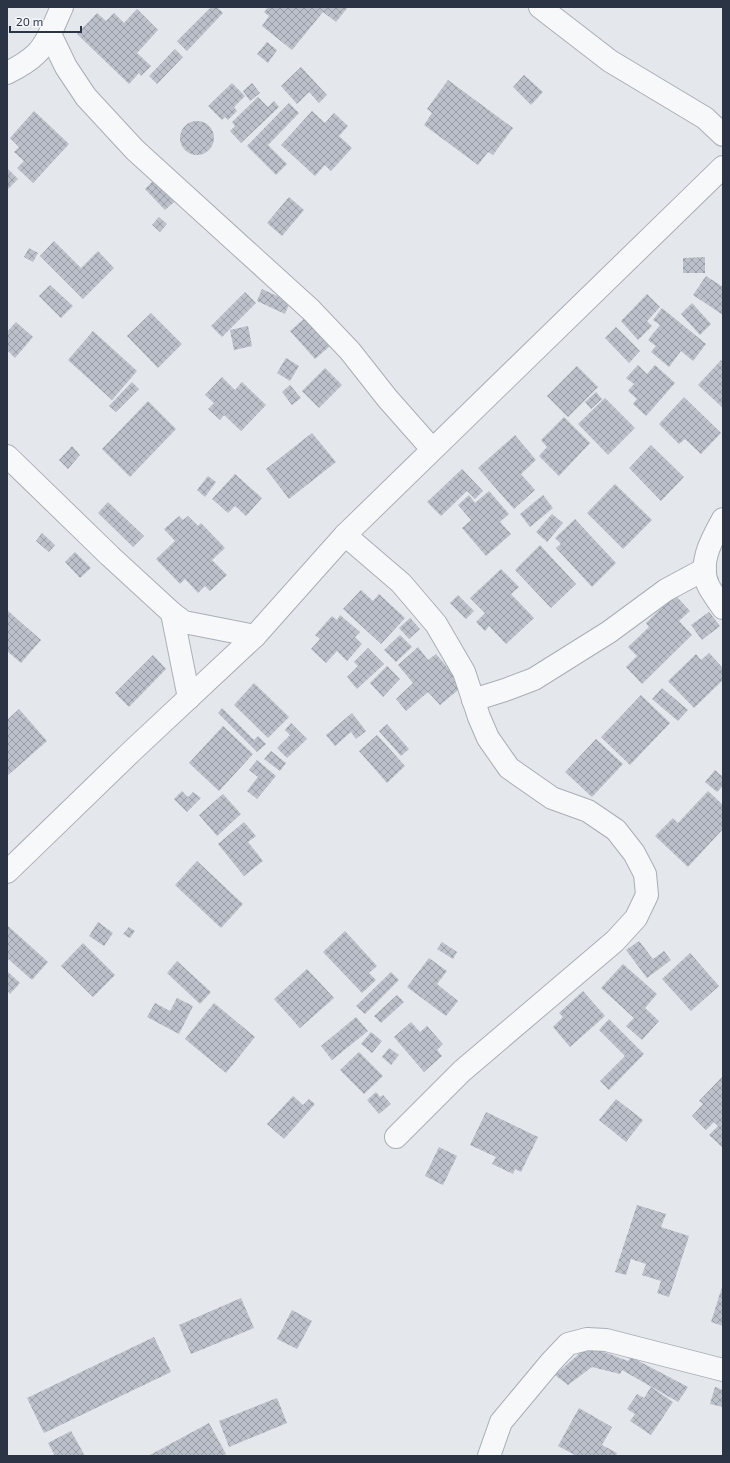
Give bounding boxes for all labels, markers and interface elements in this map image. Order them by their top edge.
scale bar [10,8,81,34]
text: 20 m [16,14,43,28]

